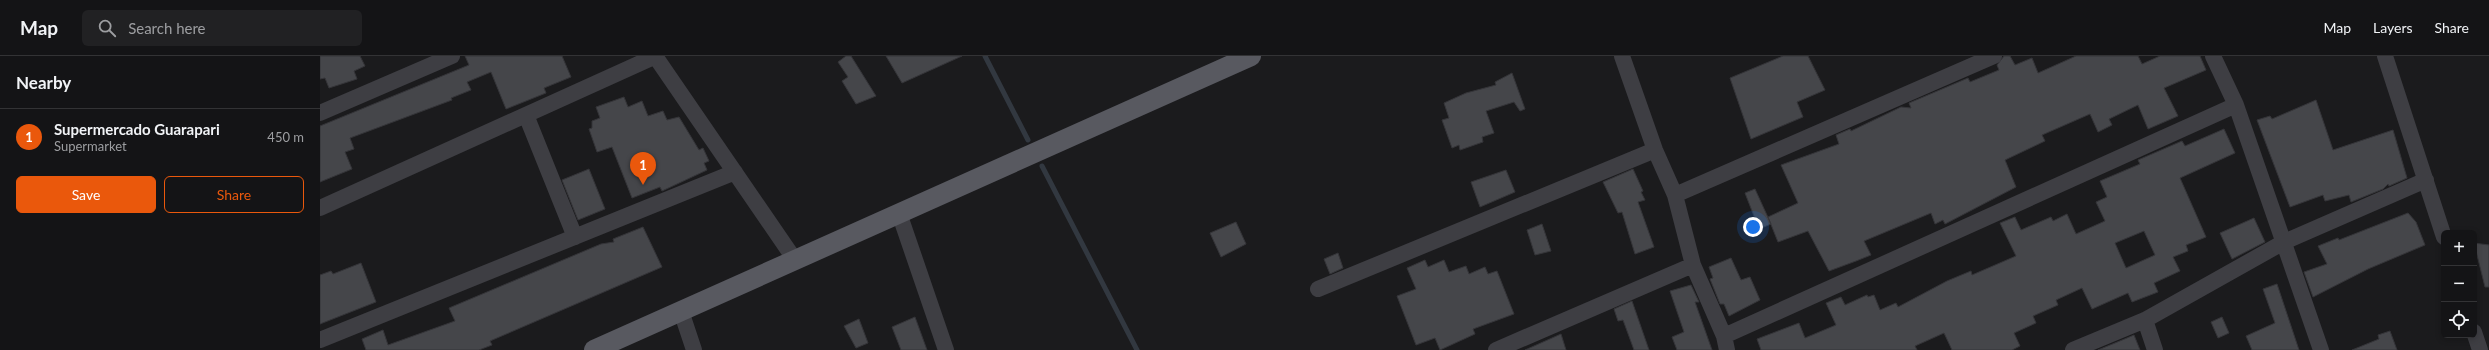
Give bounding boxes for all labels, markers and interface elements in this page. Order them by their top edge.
search box [82,10,362,46]
text: Map [20,16,58,39]
icon: search [96,17,118,39]
text: Search here [128,19,206,37]
text: Map [2323,19,2351,36]
text: Layers [2373,19,2413,36]
text: Share [2435,19,2469,36]
text: Nearby [16,72,71,93]
text: Supermercado Guarapari [54,120,220,138]
text: 1 [25,129,33,145]
text: 450 m [267,129,304,145]
text: Supermarket [54,138,127,154]
pin: 1 [630,152,656,185]
button: Save [16,176,156,213]
button: Share [164,176,304,213]
your location [1743,217,1763,237]
map controls [2441,230,2477,338]
button: + [2441,230,2477,266]
button: − [2441,266,2477,302]
button: locate [2441,302,2477,338]

